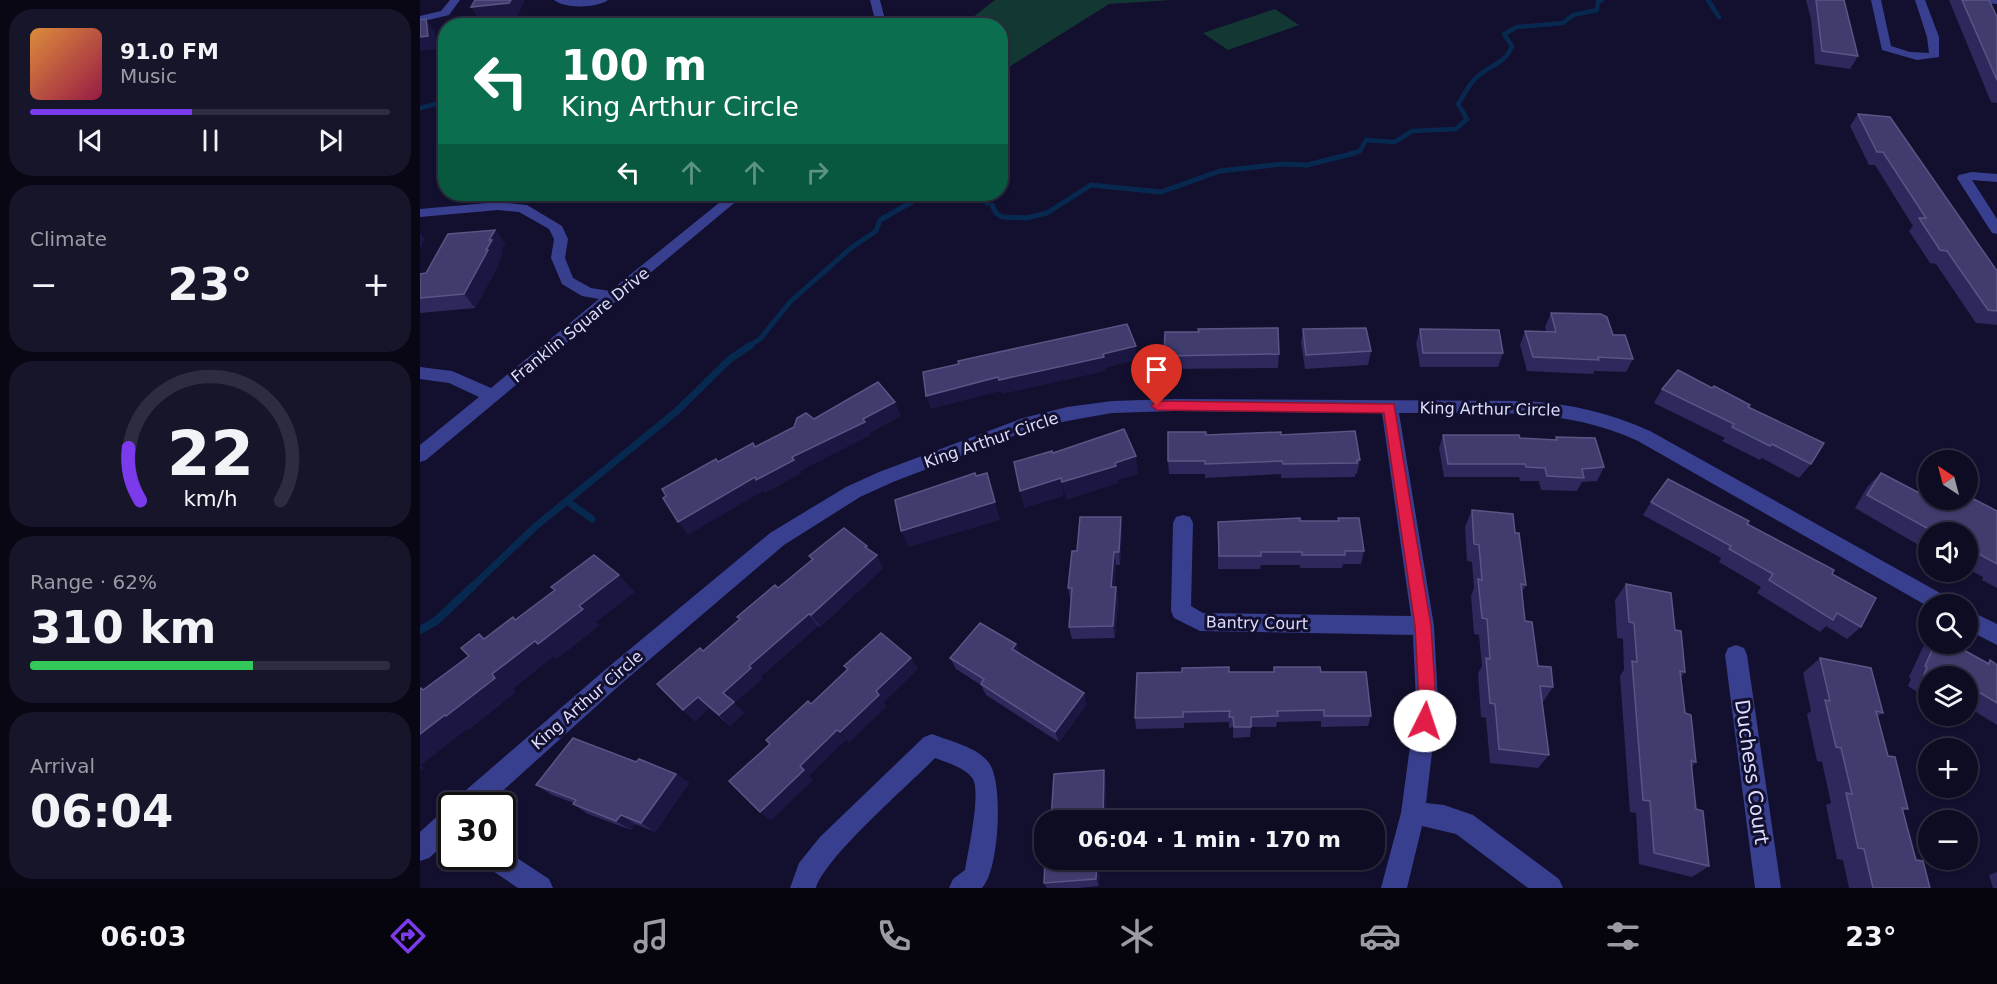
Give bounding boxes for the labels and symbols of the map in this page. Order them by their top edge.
street label: Franklin Square Drive [507,263,653,387]
pin [1131,344,1182,406]
street label: King Arthur Circle [1419,398,1561,420]
street label: King Arthur Circle [921,408,1061,472]
north arrow [1918,450,1978,510]
street label: Bantry Court [1206,613,1308,633]
street label: King Arthur Circle [528,647,646,753]
position arrow [1393,689,1457,753]
street label: Duchess Court [1730,698,1774,846]
speed limit sign: 30 [438,792,516,870]

